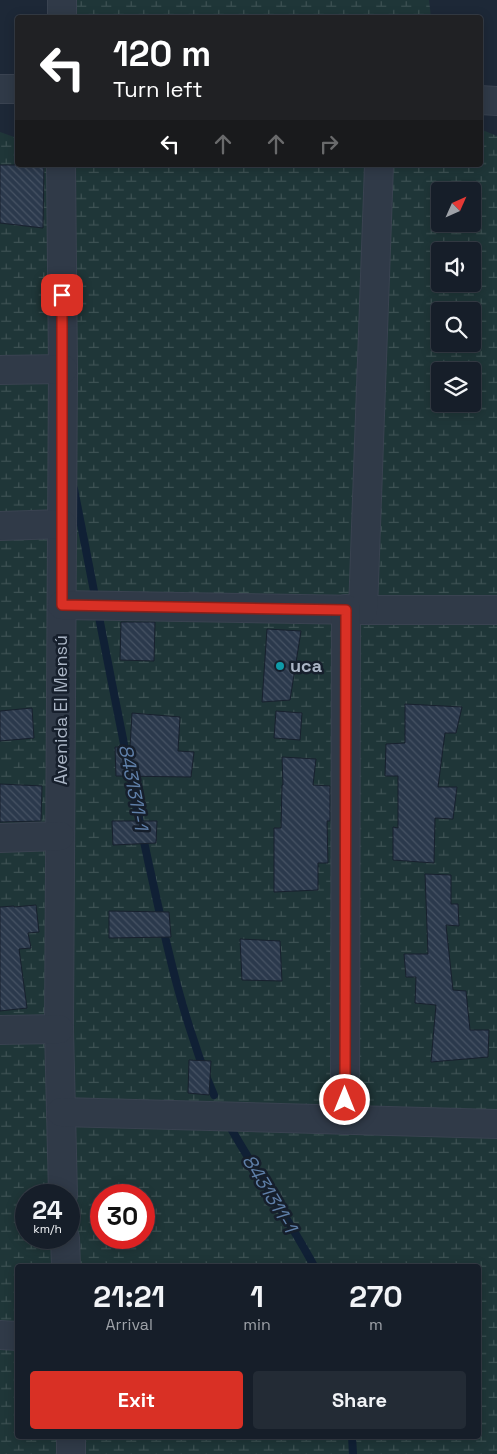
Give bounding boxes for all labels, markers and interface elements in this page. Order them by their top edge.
text: 120 m [113,32,211,76]
icon: left [30,35,95,100]
text: Turn left [113,75,203,103]
icon: left [156,130,184,158]
icon: ahead [209,130,237,158]
icon: ahead [262,130,290,158]
icon: right [315,130,343,158]
north arrow [431,182,481,232]
map controls [431,182,481,412]
button: sound [431,242,481,292]
pin [41,274,83,316]
icon: arrive [48,281,76,309]
button: search [431,302,481,352]
button: layers [431,362,481,412]
street label: Avenida El Mensú [49,635,72,785]
place label: uca [290,654,323,677]
marker: uca [274,660,286,672]
water label: 8431311-1 [113,742,154,834]
position arrow [318,1073,370,1125]
water label: 8431311-1 [237,1150,304,1239]
speed limit sign: 30 [90,1184,155,1249]
text: 24 [32,1194,63,1226]
text: km/h [33,1221,62,1237]
text: 21:21 [93,1277,165,1316]
text: 1 [250,1277,264,1316]
text: 270 [349,1277,403,1316]
text: Arrival [105,1314,153,1335]
text: min [243,1314,271,1335]
text: m [369,1314,383,1335]
button: Exit [30,1371,243,1429]
button: Share [253,1371,466,1429]

